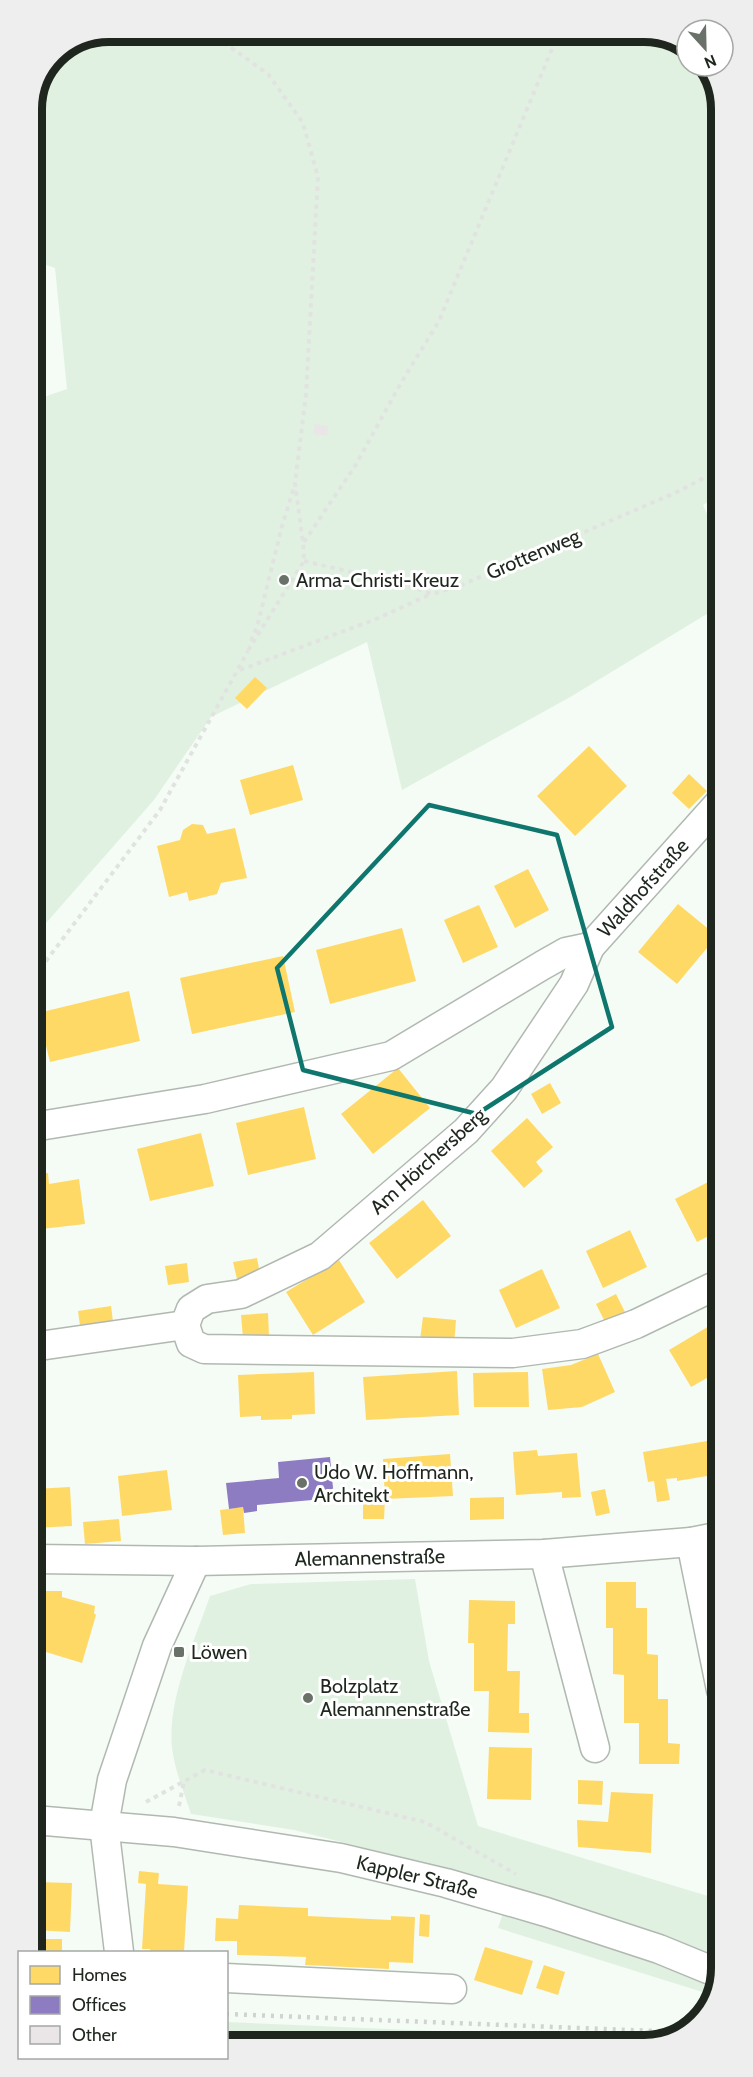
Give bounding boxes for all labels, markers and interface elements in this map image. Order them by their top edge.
north arrow [675,18,735,78]
text: N [702,51,719,72]
street label: Grottenweg [483,523,584,584]
place label: Arma-Christi-Kreuz [296,568,459,592]
marker: Arma-Christi-Kreuz [277,573,291,587]
street label: Waldhofstraße [593,834,693,942]
street label: Am Hörchersberg [365,1102,492,1219]
place label: Udo W. Hoffmann, Architekt [314,1460,474,1507]
marker: Udo W. Hoffmann, Architekt [295,1476,309,1490]
street label: Alemannenstraße [294,1544,445,1571]
place label: Löwen [191,1640,248,1664]
marker: Löwen [172,1645,186,1659]
place label: Bolzplatz Alemannenstraße [320,1674,470,1721]
marker: Bolzplatz Alemannenstraße [301,1691,315,1705]
street label: Kappler Straße [354,1850,481,1904]
legend [18,1951,228,2059]
text: Homes [72,1964,127,1986]
text: Offices [72,1994,126,2016]
text: Other [72,2024,117,2046]

